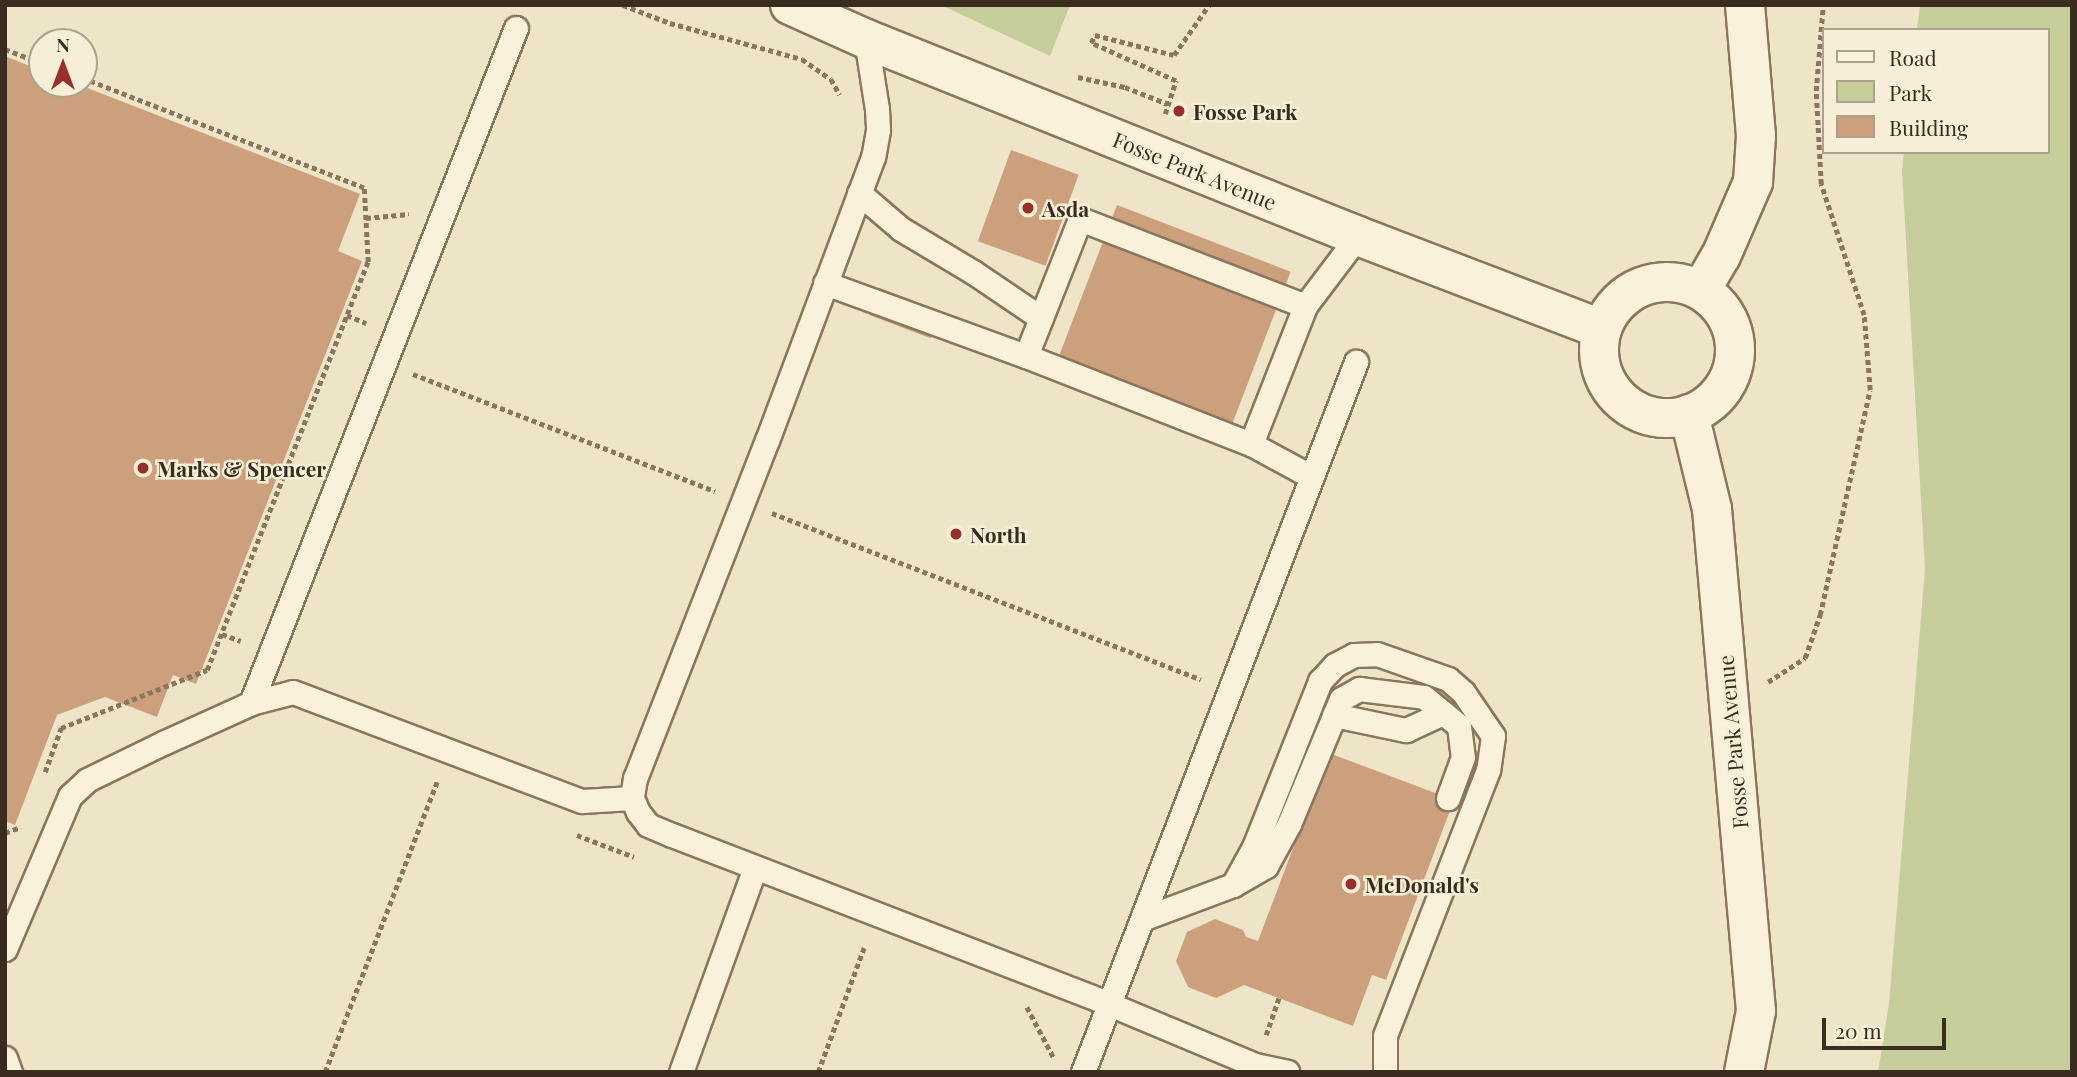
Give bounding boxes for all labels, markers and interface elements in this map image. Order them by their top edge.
north arrow [28,28,98,98]
legend [1822,28,2049,154]
text: N [56,31,70,57]
text: Road [1889,43,1937,71]
text: Park [1889,78,1932,106]
place label: Fosse Park [1193,98,1297,124]
marker: Fosse Park [1171,103,1187,119]
text: Building [1889,113,1968,141]
street label: Fosse Park Avenue [1109,126,1281,214]
place label: Asda [1042,195,1089,221]
marker: Asda [1020,200,1036,216]
place label: Marks & Spencer [157,455,326,481]
marker: Marks & Spencer [135,460,151,476]
place label: North [970,521,1027,547]
marker: North [948,526,964,542]
street label: Fosse Park Avenue [1712,654,1752,830]
place label: McDonald's [1365,871,1479,897]
marker: McDonald's [1343,876,1359,892]
scale bar [1825,1004,1949,1048]
text: 20 m [1835,1016,1882,1044]

